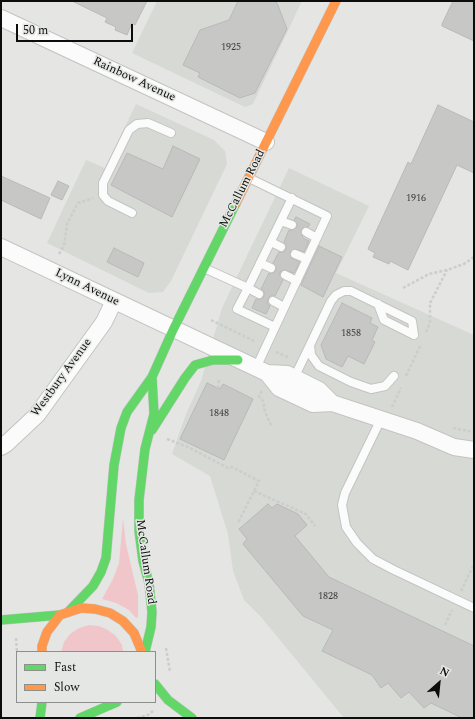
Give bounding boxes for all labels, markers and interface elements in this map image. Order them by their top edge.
scale bar [18,16,135,42]
text: 50 m [23,21,48,40]
house number: 1925 [221,42,241,54]
street label: Rainbow Avenue [90,55,178,105]
street label: McCallum Road [217,147,269,231]
house number: 1916 [406,193,426,205]
street label: Lynn Avenue [52,266,122,310]
house number: 1858 [341,328,361,340]
street label: Westbury Avenue [29,336,95,420]
house number: 1848 [209,408,229,420]
street label: McCallum Road [132,518,158,606]
house number: 1828 [318,591,338,603]
legend [16,651,156,703]
text: Fast [54,658,76,677]
text: N [437,662,453,681]
north arrow [419,663,459,703]
text: Slow [54,678,79,697]

